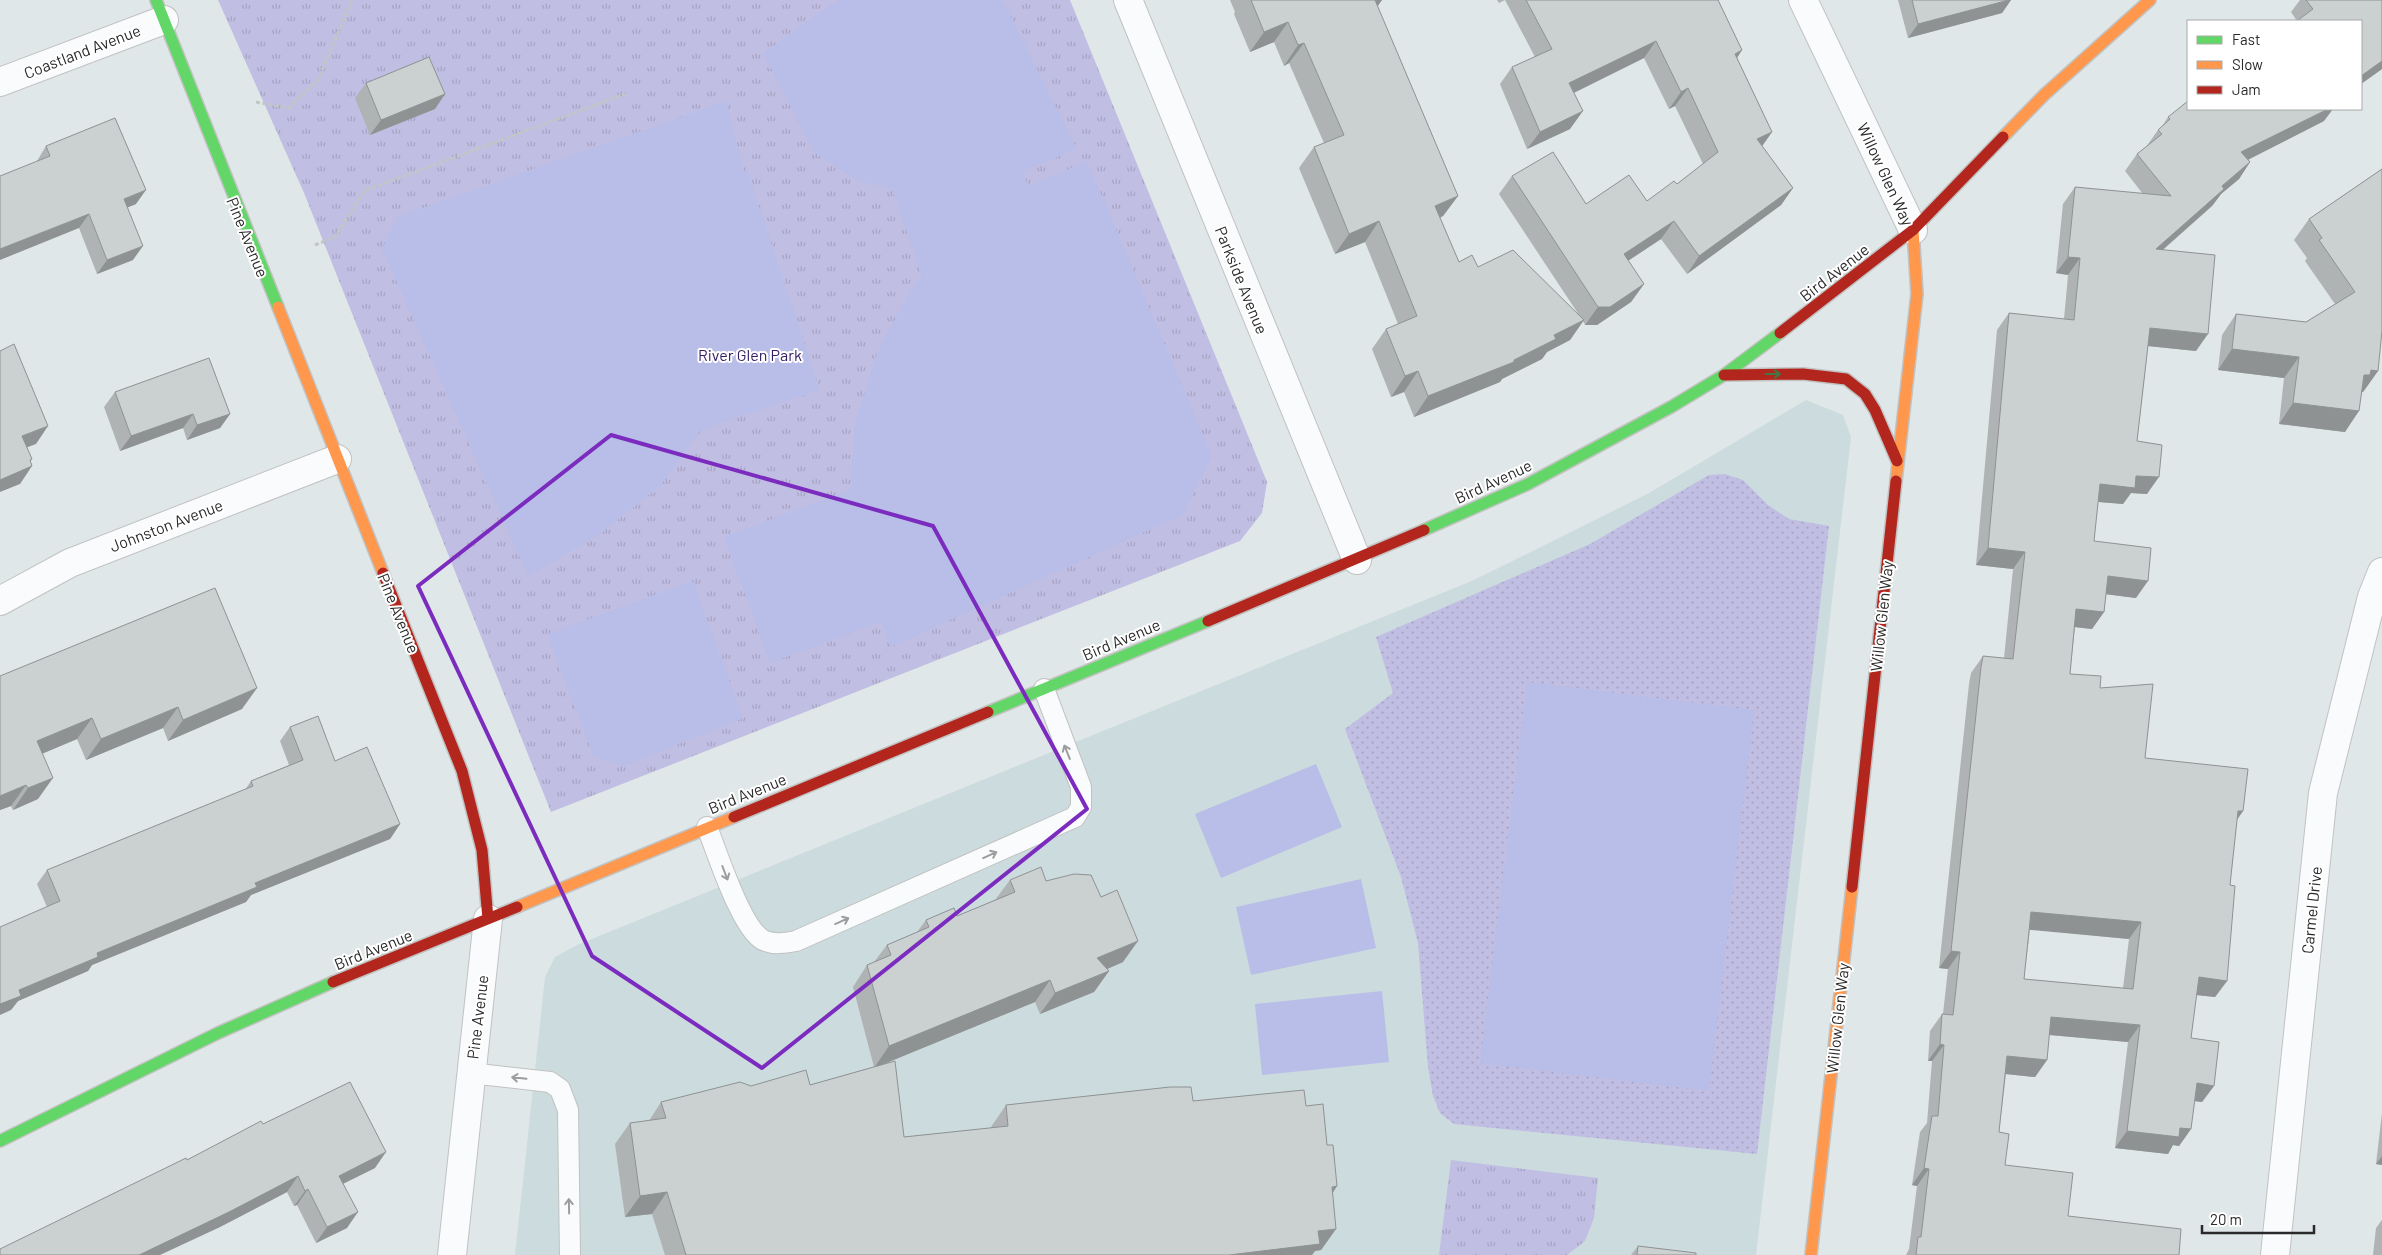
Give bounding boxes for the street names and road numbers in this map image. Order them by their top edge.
street label: Coastland Avenue [21,20,143,82]
street label: Willow Glen Way [1854,120,1918,229]
street label: Pine Avenue [223,194,273,280]
street label: Parkside Avenue [1212,223,1272,337]
street label: Bird Avenue [1796,239,1872,305]
street label: Bird Avenue [1452,455,1534,507]
street label: Johnston Avenue [107,495,225,555]
street label: Willow Glen Way [1866,559,1896,672]
street label: Pine Avenue [374,570,424,656]
street label: Bird Avenue [1079,614,1163,664]
street label: Bird Avenue [705,769,789,817]
street label: Carmel Drive [2297,865,2325,955]
street label: Bird Avenue [331,925,415,973]
street label: Willow Glen Way [1822,961,1852,1074]
street label: Pine Avenue [462,974,492,1060]

